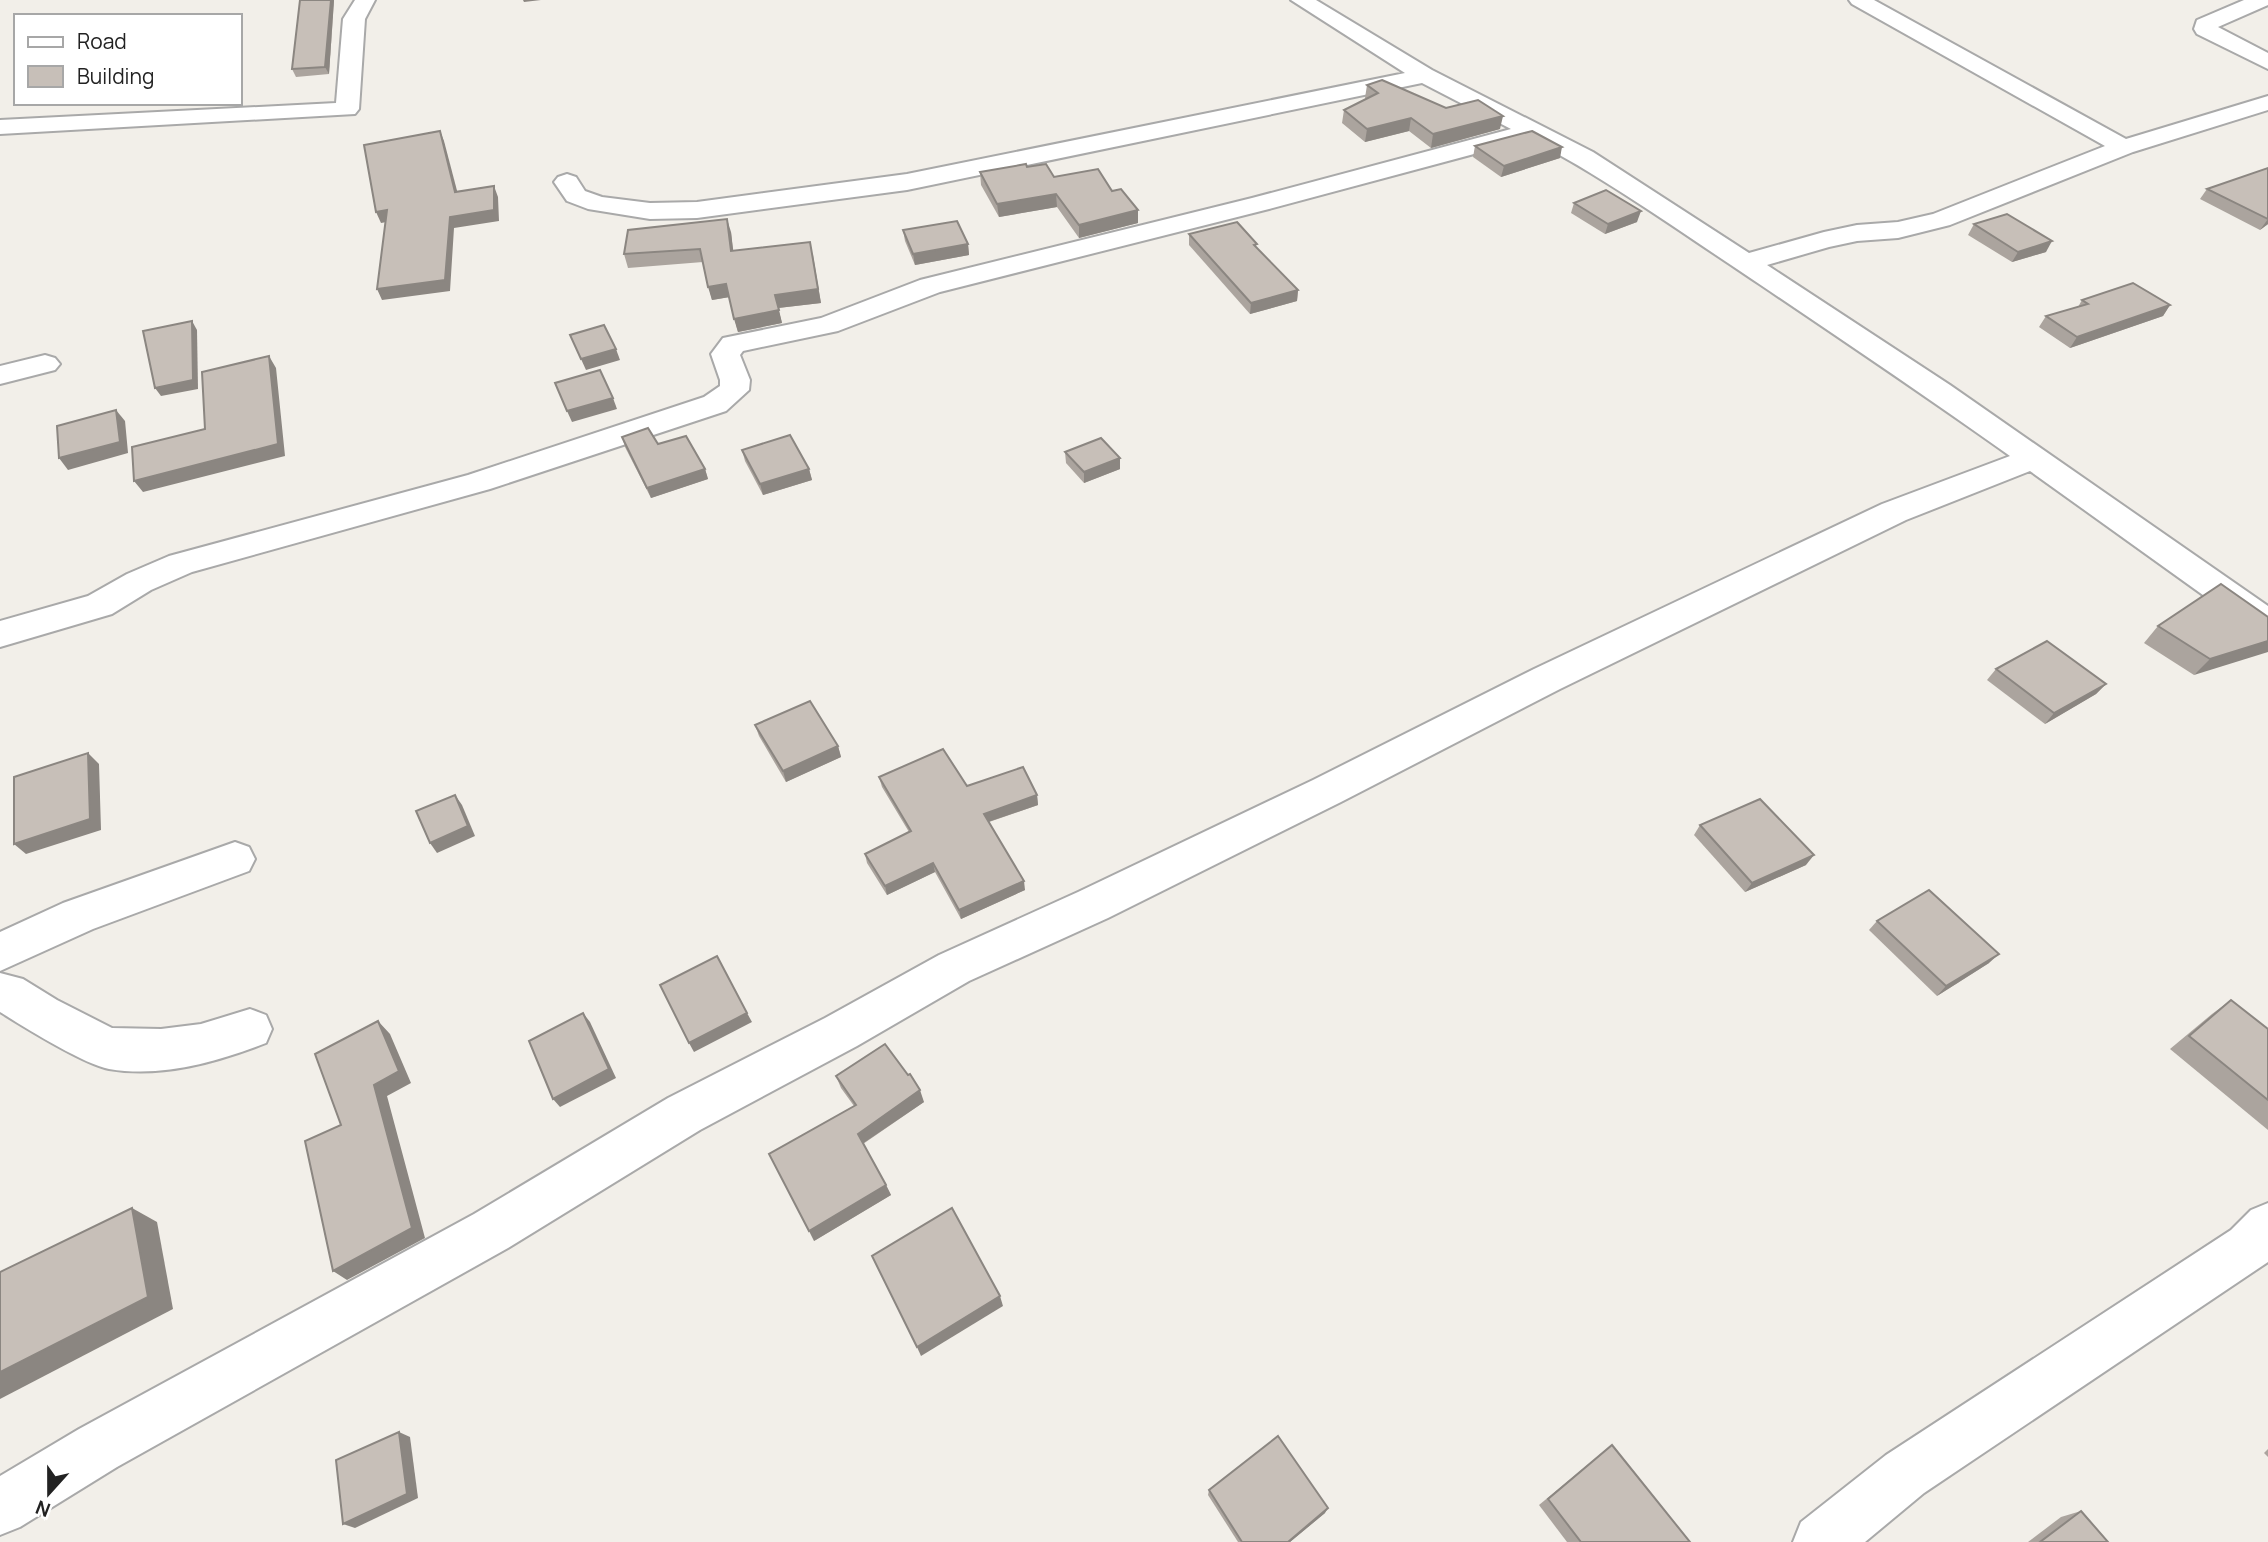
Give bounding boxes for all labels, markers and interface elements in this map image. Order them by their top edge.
legend [14,14,242,105]
text: Road [77,27,127,55]
text: Building [77,62,154,90]
north arrow [14,1458,84,1528]
text: N [32,1494,54,1523]

